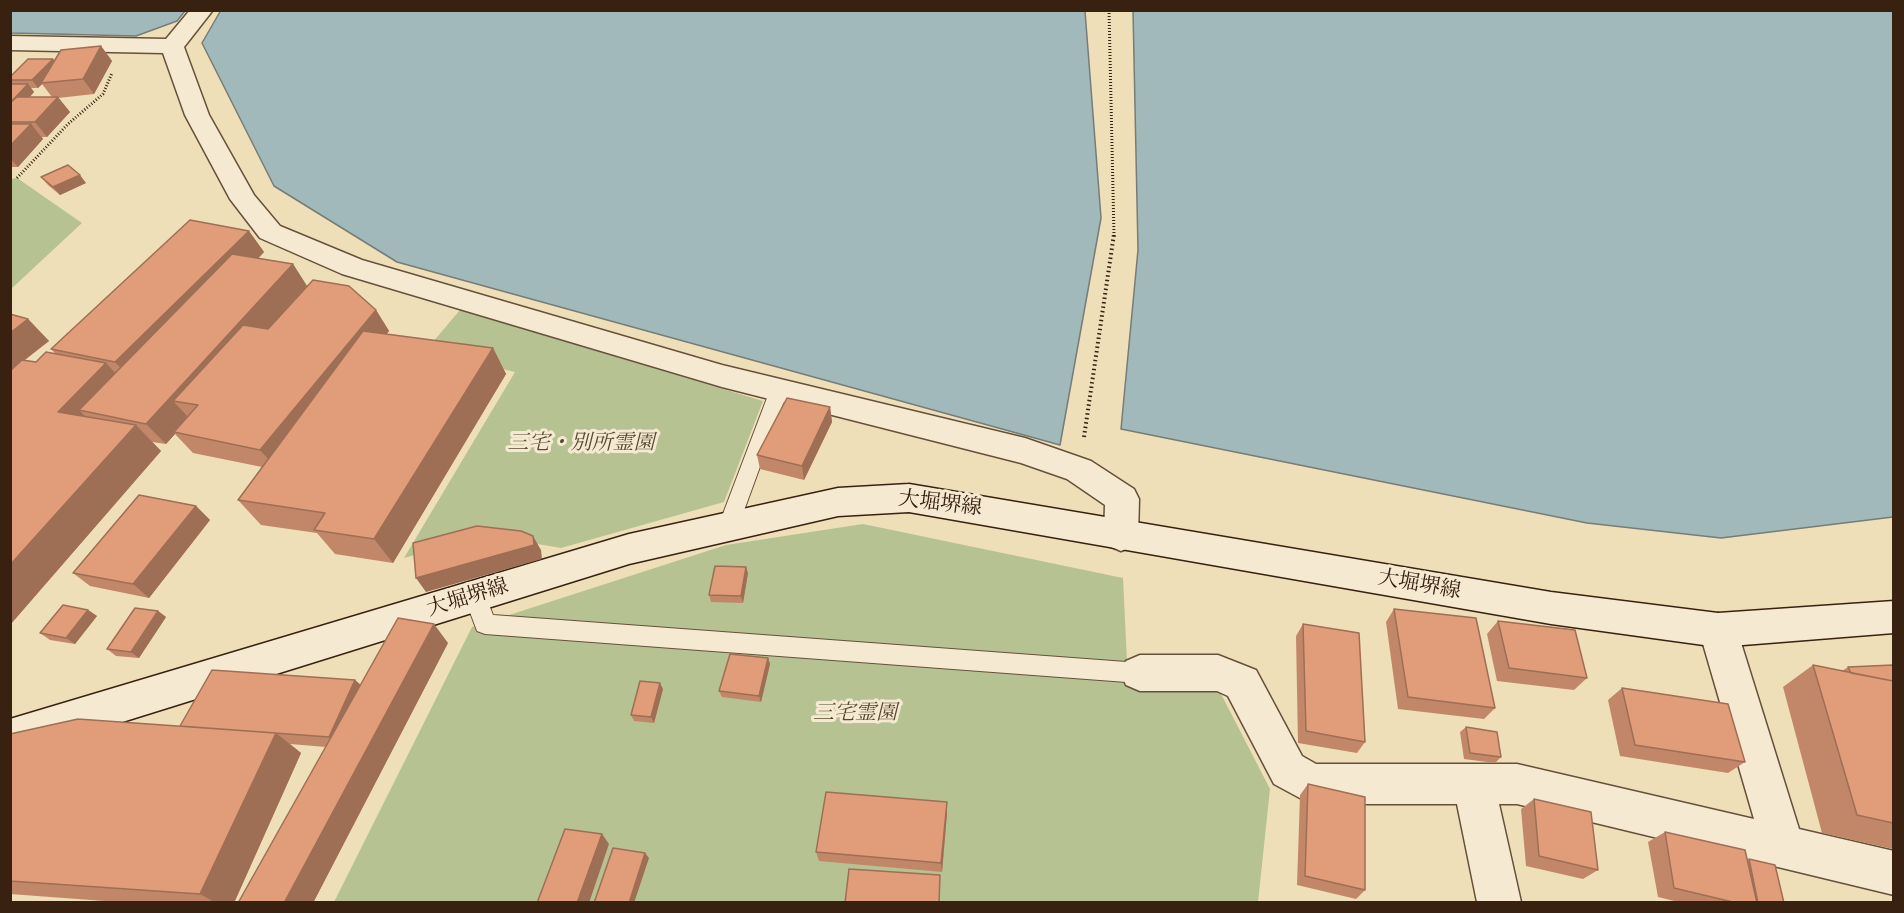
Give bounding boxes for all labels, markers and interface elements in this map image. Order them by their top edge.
park label: 三宅・別所霊園 [508,432,654,458]
street label: 大堀堺線 [897,487,983,523]
street label: 大堀堺線 [1375,566,1463,606]
street label: 大堀堺線 [424,575,512,623]
park label: 三宅霊園 [813,702,897,728]

